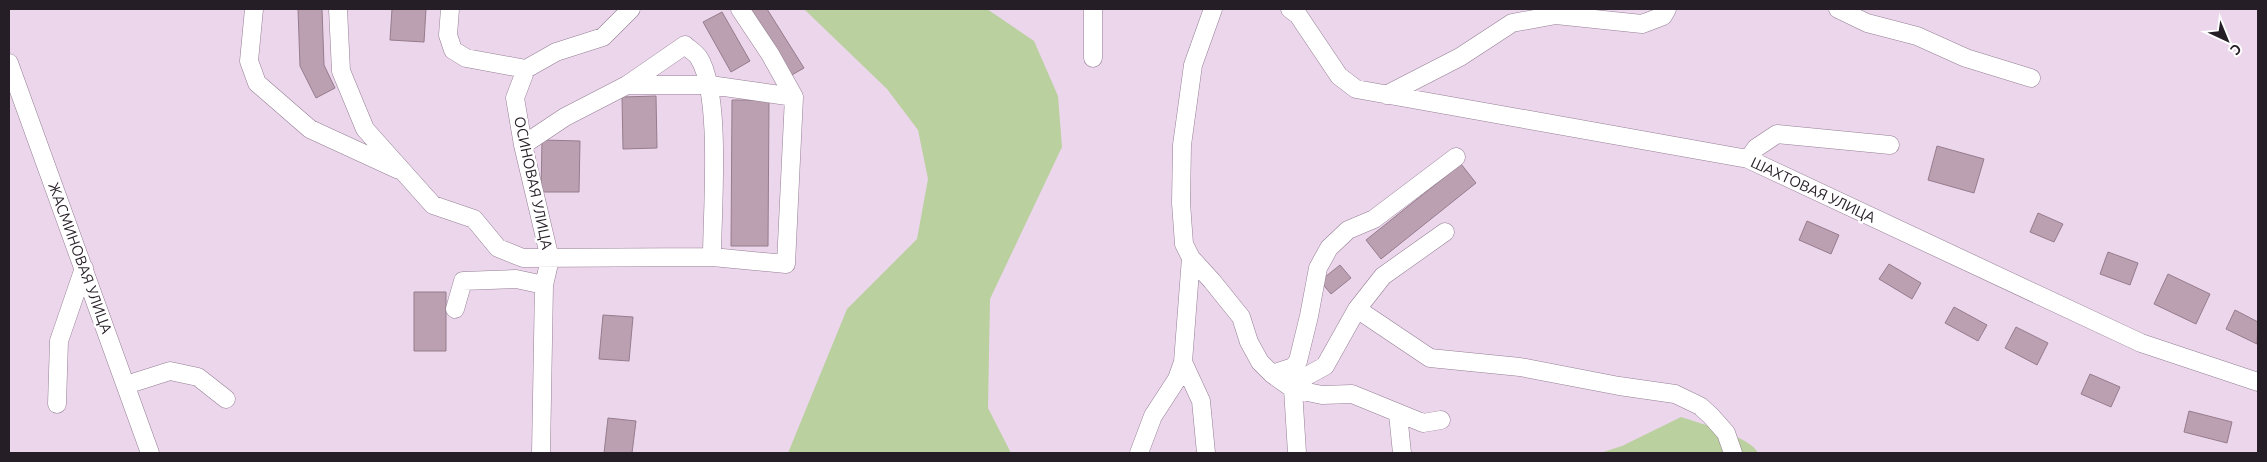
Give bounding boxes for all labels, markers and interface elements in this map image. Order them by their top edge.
north arrow [2202,15,2252,65]
text: С [2227,40,2245,58]
street label: ОСИНОВАЯ УЛИЦА [511,115,556,251]
street label: ШАХТОВАЯ УЛИЦА [1748,153,1878,226]
street label: ЖАСМИНОВАЯ УЛИЦА [45,180,116,336]

